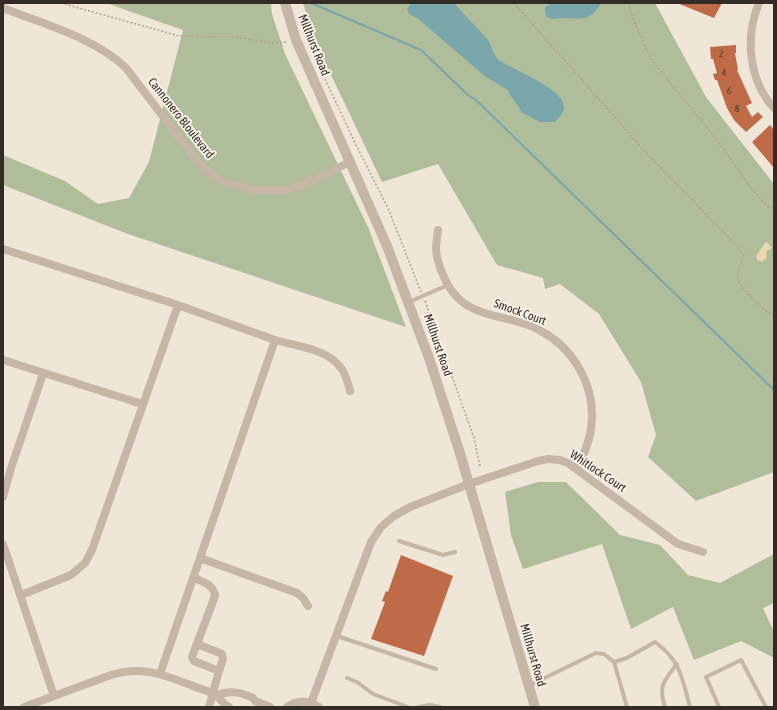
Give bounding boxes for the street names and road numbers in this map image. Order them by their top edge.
street label: Millhurst Road [295,12,333,78]
street label: Cannonero Bloulevard [145,75,217,161]
street label: Smock Court [492,296,548,328]
street label: Millhurst Road [421,312,455,378]
street label: Whitlock Court [567,447,629,495]
street label: Millhurst Road [517,622,549,688]

